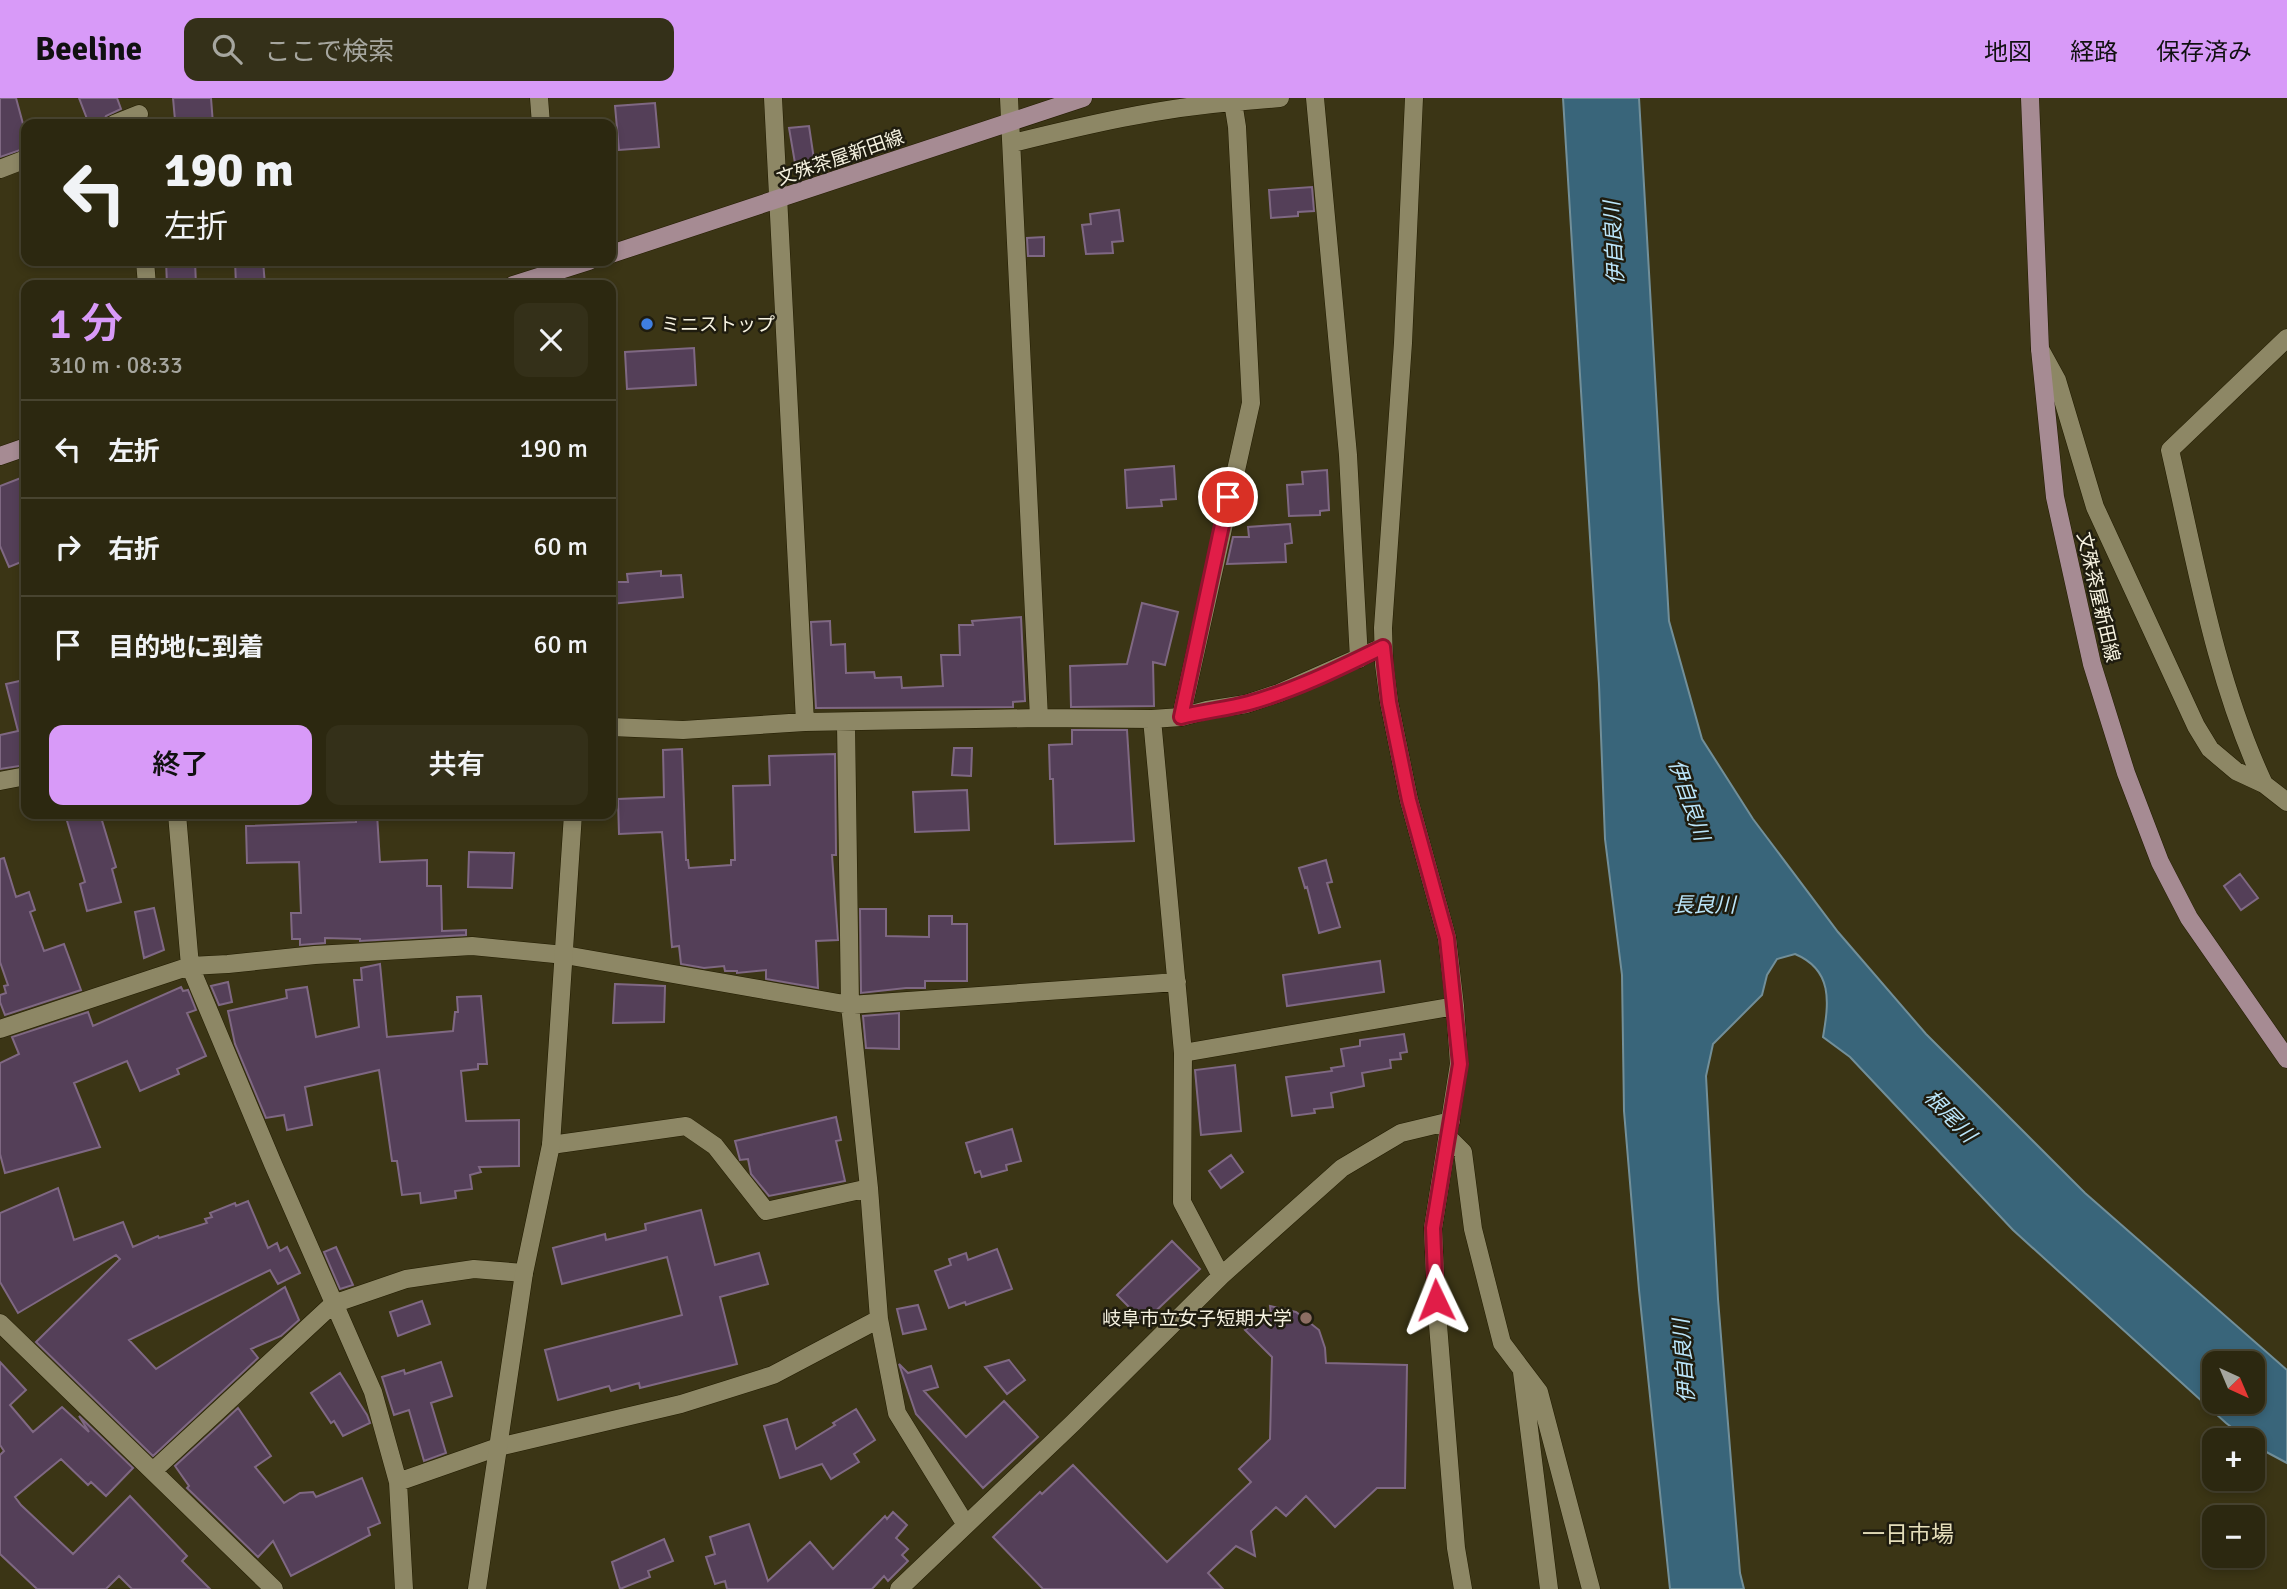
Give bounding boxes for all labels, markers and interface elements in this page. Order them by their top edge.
search box [184,18,674,81]
text: Beeline [35,29,142,70]
icon: search [208,30,246,68]
text: ここで検索 [264,36,394,68]
text: 地図 [1984,37,2032,67]
text: 経路 [2070,37,2118,67]
text: 保存済み [2156,37,2252,67]
street label: 文殊茶屋新田線 [774,125,907,191]
text: 190 m [164,140,294,200]
icon: left [49,147,140,238]
water label: 伊自良川 [1599,198,1629,286]
text: 左折 [164,207,228,246]
text: 1 分 [49,299,123,350]
button: close [514,303,588,377]
place label: ミニストップ [661,313,775,337]
marker: ミニストップ [639,316,655,332]
text: 310 m · 08:33 [49,351,183,380]
icon: left [49,430,87,468]
text: 190 m [519,433,588,465]
text: 左折 [108,436,160,468]
pin [1198,467,1258,527]
icon: arrive [1209,478,1247,516]
icon: right [49,528,87,566]
street label: 文殊茶屋新田線 [2071,530,2125,665]
text: 60 m [533,531,588,563]
text: 右折 [108,534,160,566]
icon: arrive [49,626,87,664]
text: 60 m [533,629,588,661]
text: 目的地に到着 [108,632,264,664]
button: 終了 [49,725,312,805]
button: 共有 [326,725,588,805]
water label: 伊自良川 [1663,756,1716,846]
water label: 長良川 [1673,892,1737,918]
water label: 根尾川 [1919,1084,1983,1149]
position arrow [1399,1263,1473,1337]
place label: 岐阜市立女子短期大学 [1102,1307,1292,1331]
marker: 岐阜市立女子短期大学 [1298,1310,1314,1326]
water label: 伊自良川 [1668,1316,1700,1404]
north arrow [2202,1351,2264,1414]
map controls [2202,1351,2265,1568]
button: + [2202,1428,2265,1491]
button: − [2202,1505,2265,1568]
district label: 一日市場 [1862,1520,1954,1549]

